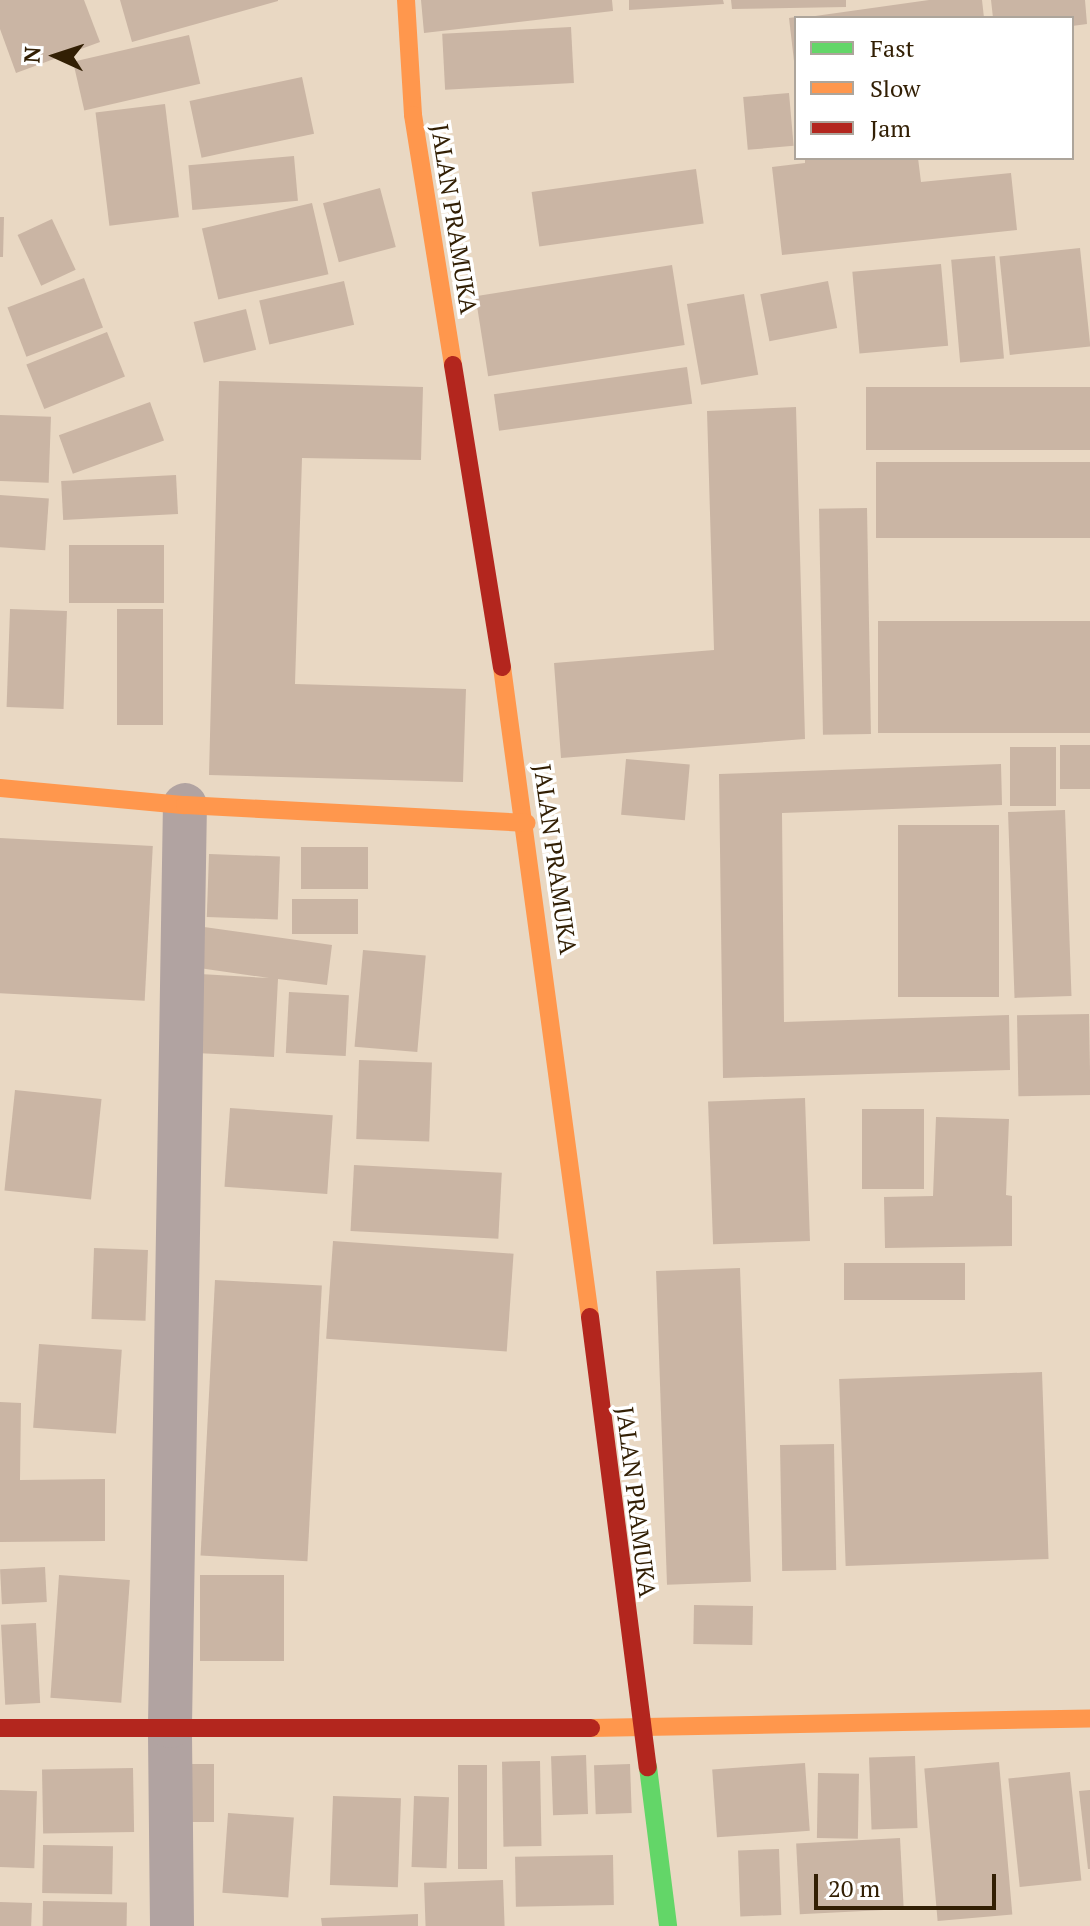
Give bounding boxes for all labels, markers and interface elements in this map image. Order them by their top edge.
north arrow [16,16,96,96]
legend [794,16,1074,160]
text: Fast [870,32,914,64]
text: N [17,46,46,64]
text: Slow [870,72,921,104]
text: Jam [870,112,911,144]
street label: JALAN PRAMUKA [425,122,483,316]
street label: JALAN PRAMUKA [527,762,583,956]
street label: JALAN PRAMUKA [610,1405,662,1599]
scale bar [818,1858,1000,1908]
text: 20 m [828,1872,880,1904]

